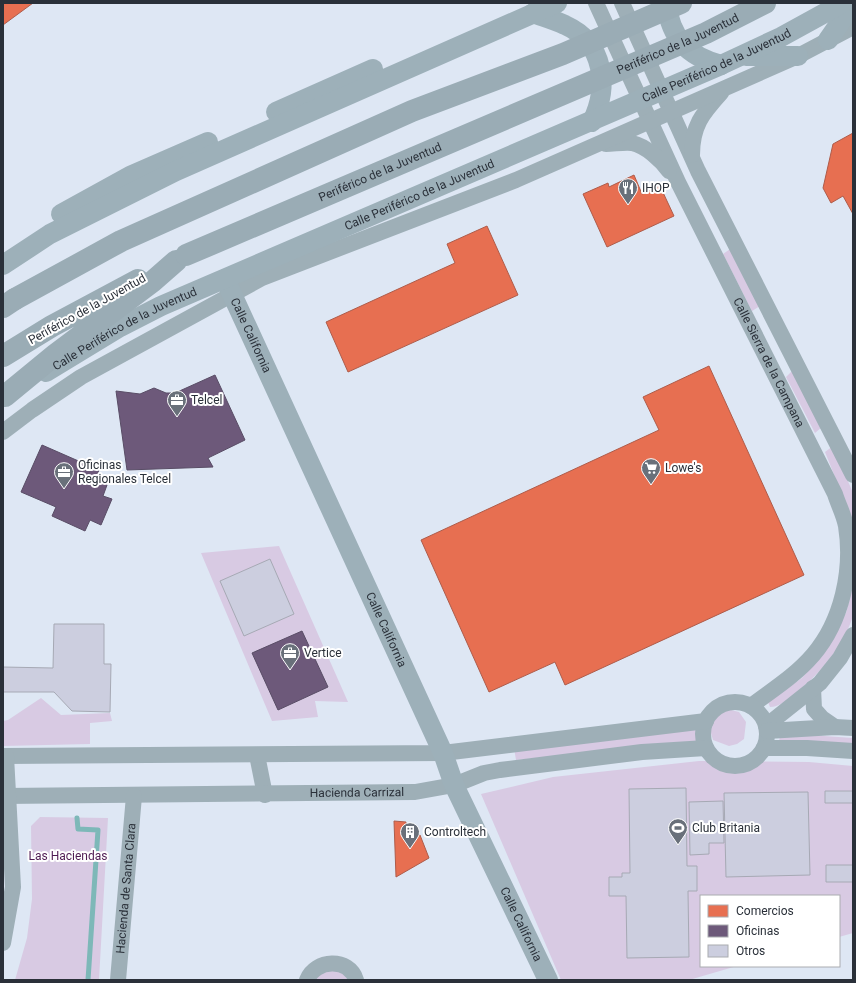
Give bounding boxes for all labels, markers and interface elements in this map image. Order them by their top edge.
street label: Periférico de la Juventud [614,11,741,77]
street label: Calle Periférico de la Juventud [640,26,793,105]
street label: Periférico de la Juventud [316,140,444,205]
street label: Calle Periférico de la Juventud [342,156,497,233]
restaurant icon: IHOP [617,177,639,205]
place label: IHOP [642,181,670,195]
street label: Periférico de la Juventud [26,271,148,347]
street label: Calle Periférico de la Juventud [50,284,199,373]
street label: Calle Sierra de la Campana [730,295,807,430]
street label: Calle California [228,296,274,375]
office icon: Telcel [166,389,188,417]
place label: Telcel [191,393,222,407]
supermarket icon: Lowe's [640,457,662,485]
place label: Oficinas Regionales Telcel [78,458,171,486]
office icon: Oficinas Regionales Telcel [53,461,75,489]
place label: Lowe's [665,461,701,475]
street label: Calle California [363,590,410,669]
office icon: Vertice [279,642,301,670]
place label: Vertice [304,646,342,660]
street label: Hacienda Carrizal [310,785,404,800]
sports icon: Club Britania [667,817,689,845]
building icon: Controltech [399,821,421,849]
place label: Club Britania [692,821,760,835]
street label: Hacienda de Santa Clara [113,822,139,954]
place label: Controltech [424,825,486,839]
park label: Las Haciendas [29,849,107,863]
street label: Calle California [497,885,545,964]
legend [700,895,840,967]
text: Comercios [736,904,794,918]
text: Oficinas [736,924,779,938]
text: Otros [736,944,765,958]

